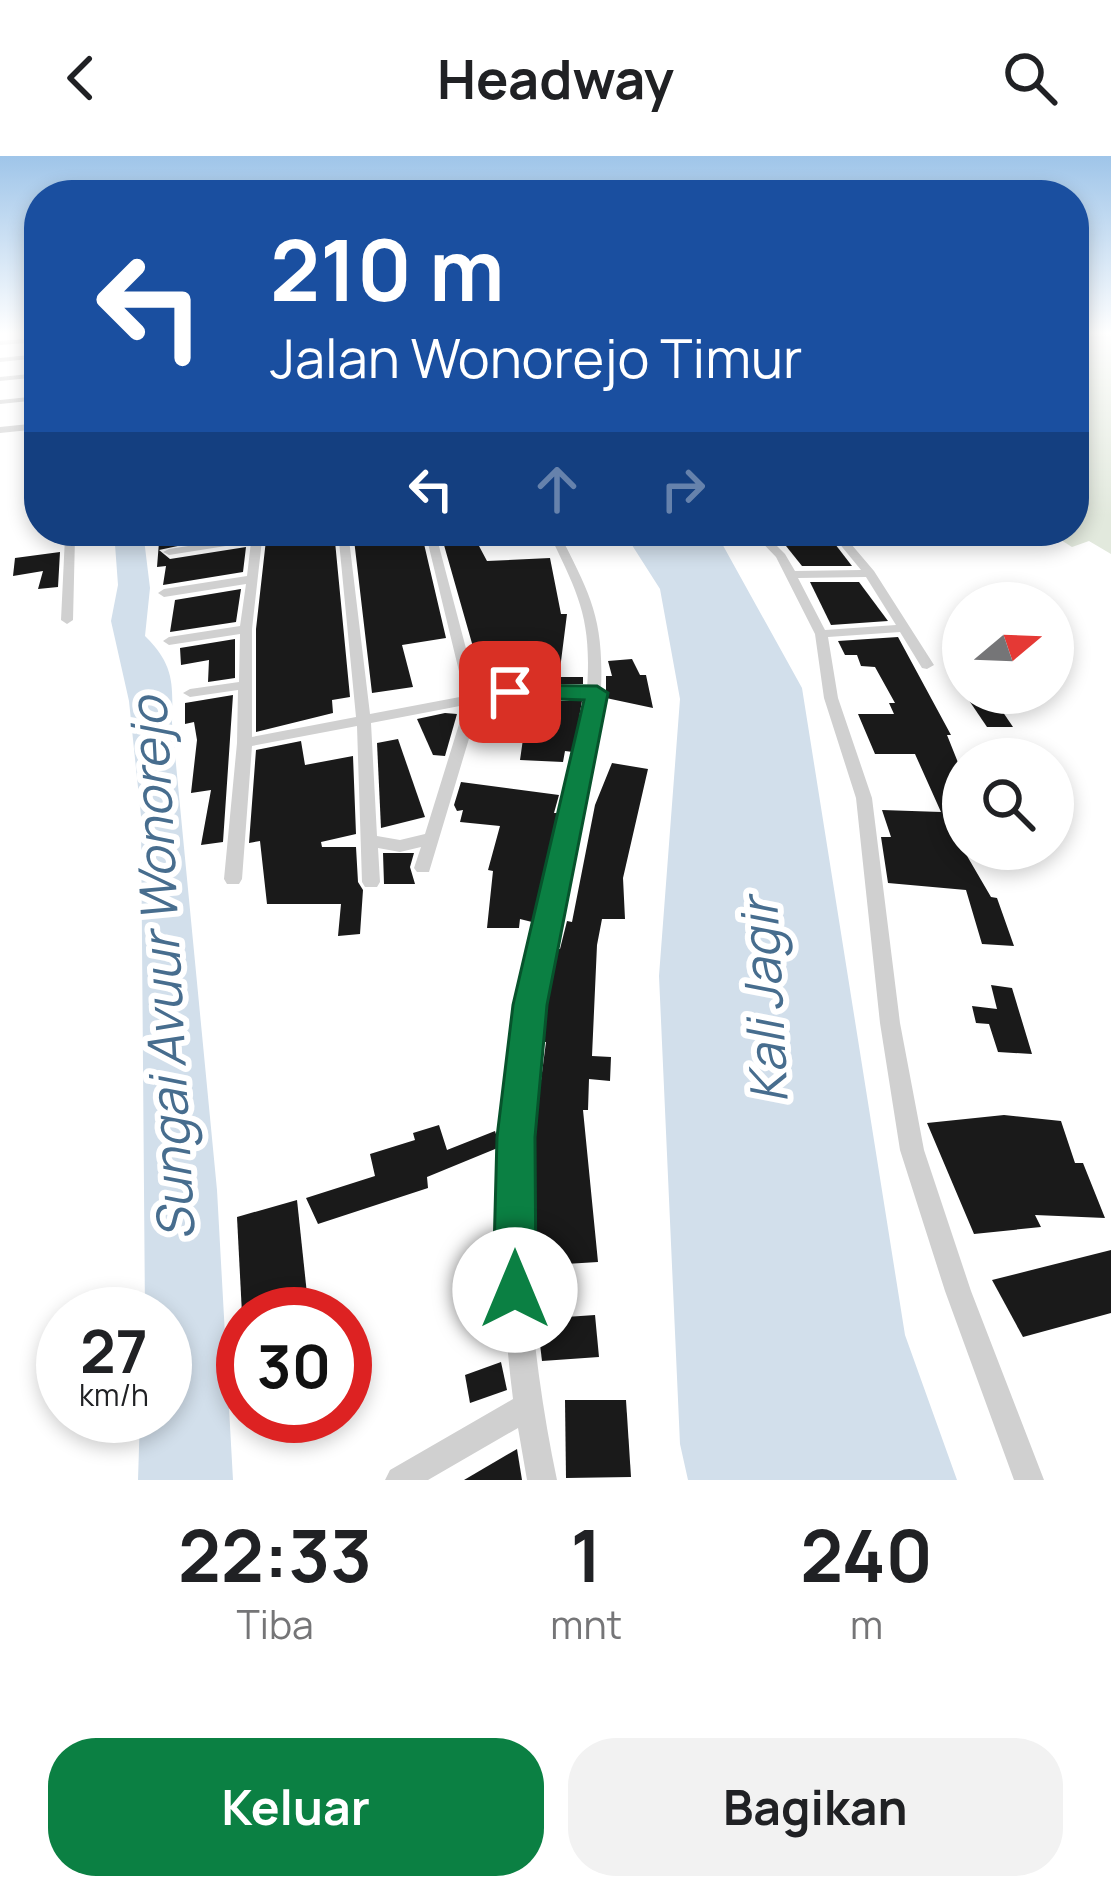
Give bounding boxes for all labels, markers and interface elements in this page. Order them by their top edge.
text: Headway [437,41,674,115]
icon: back [48,45,114,111]
icon: search [997,45,1063,111]
text: 210 m [270,211,504,326]
icon: left [72,228,228,384]
text: Jalan Wonorejo Timur [270,320,802,394]
icon: left [398,456,464,522]
icon: ahead [524,456,590,522]
icon: right [650,456,716,522]
north arrow [942,582,1074,714]
map controls [942,582,1074,870]
pin [459,641,561,743]
icon: arrive [477,659,543,725]
water label: Sungai Avuur Wonorejo [112,693,210,1242]
button: search [942,738,1074,870]
water label: Kali Jagir [723,890,803,1105]
position arrow [452,1227,578,1353]
speed limit sign: 30 [216,1287,372,1443]
text: 27 [80,1309,148,1391]
text: km/h [79,1374,149,1415]
text: 22:33 [178,1505,372,1604]
text: 1 [570,1505,602,1604]
text: 240 [800,1505,933,1604]
text: Tiba [237,1597,314,1651]
text: mnt [550,1597,622,1651]
text: m [850,1597,883,1651]
button: Keluar [48,1738,544,1876]
button: Bagikan [568,1738,1063,1876]

